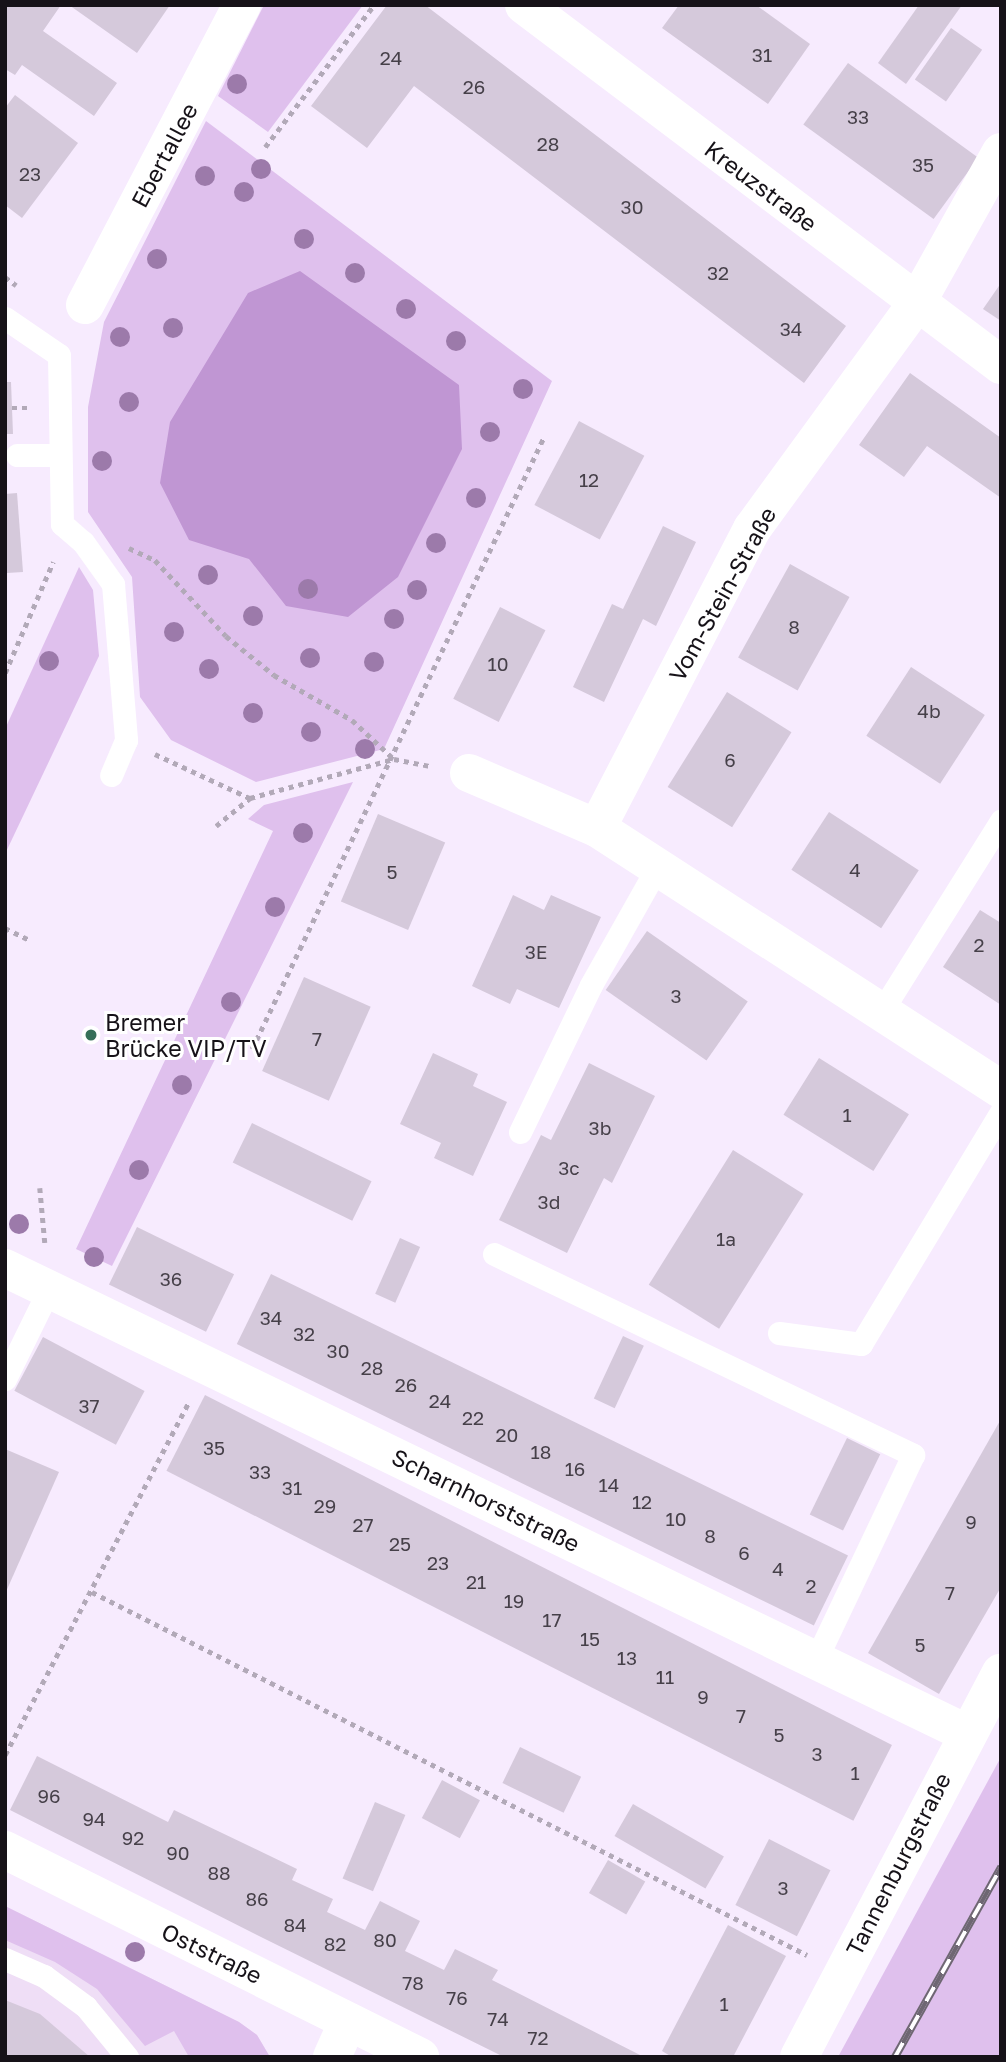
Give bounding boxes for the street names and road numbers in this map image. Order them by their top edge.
street label: Ebertallee [125,98,203,212]
street label: Kreuzstraße [699,135,823,237]
street label: Vom-Stein-Straße [663,502,781,686]
street label: Scharnhorststraße [388,1443,584,1557]
street label: Tannenburgstraße [840,1768,956,1960]
street label: Oststraße [157,1917,267,1989]

